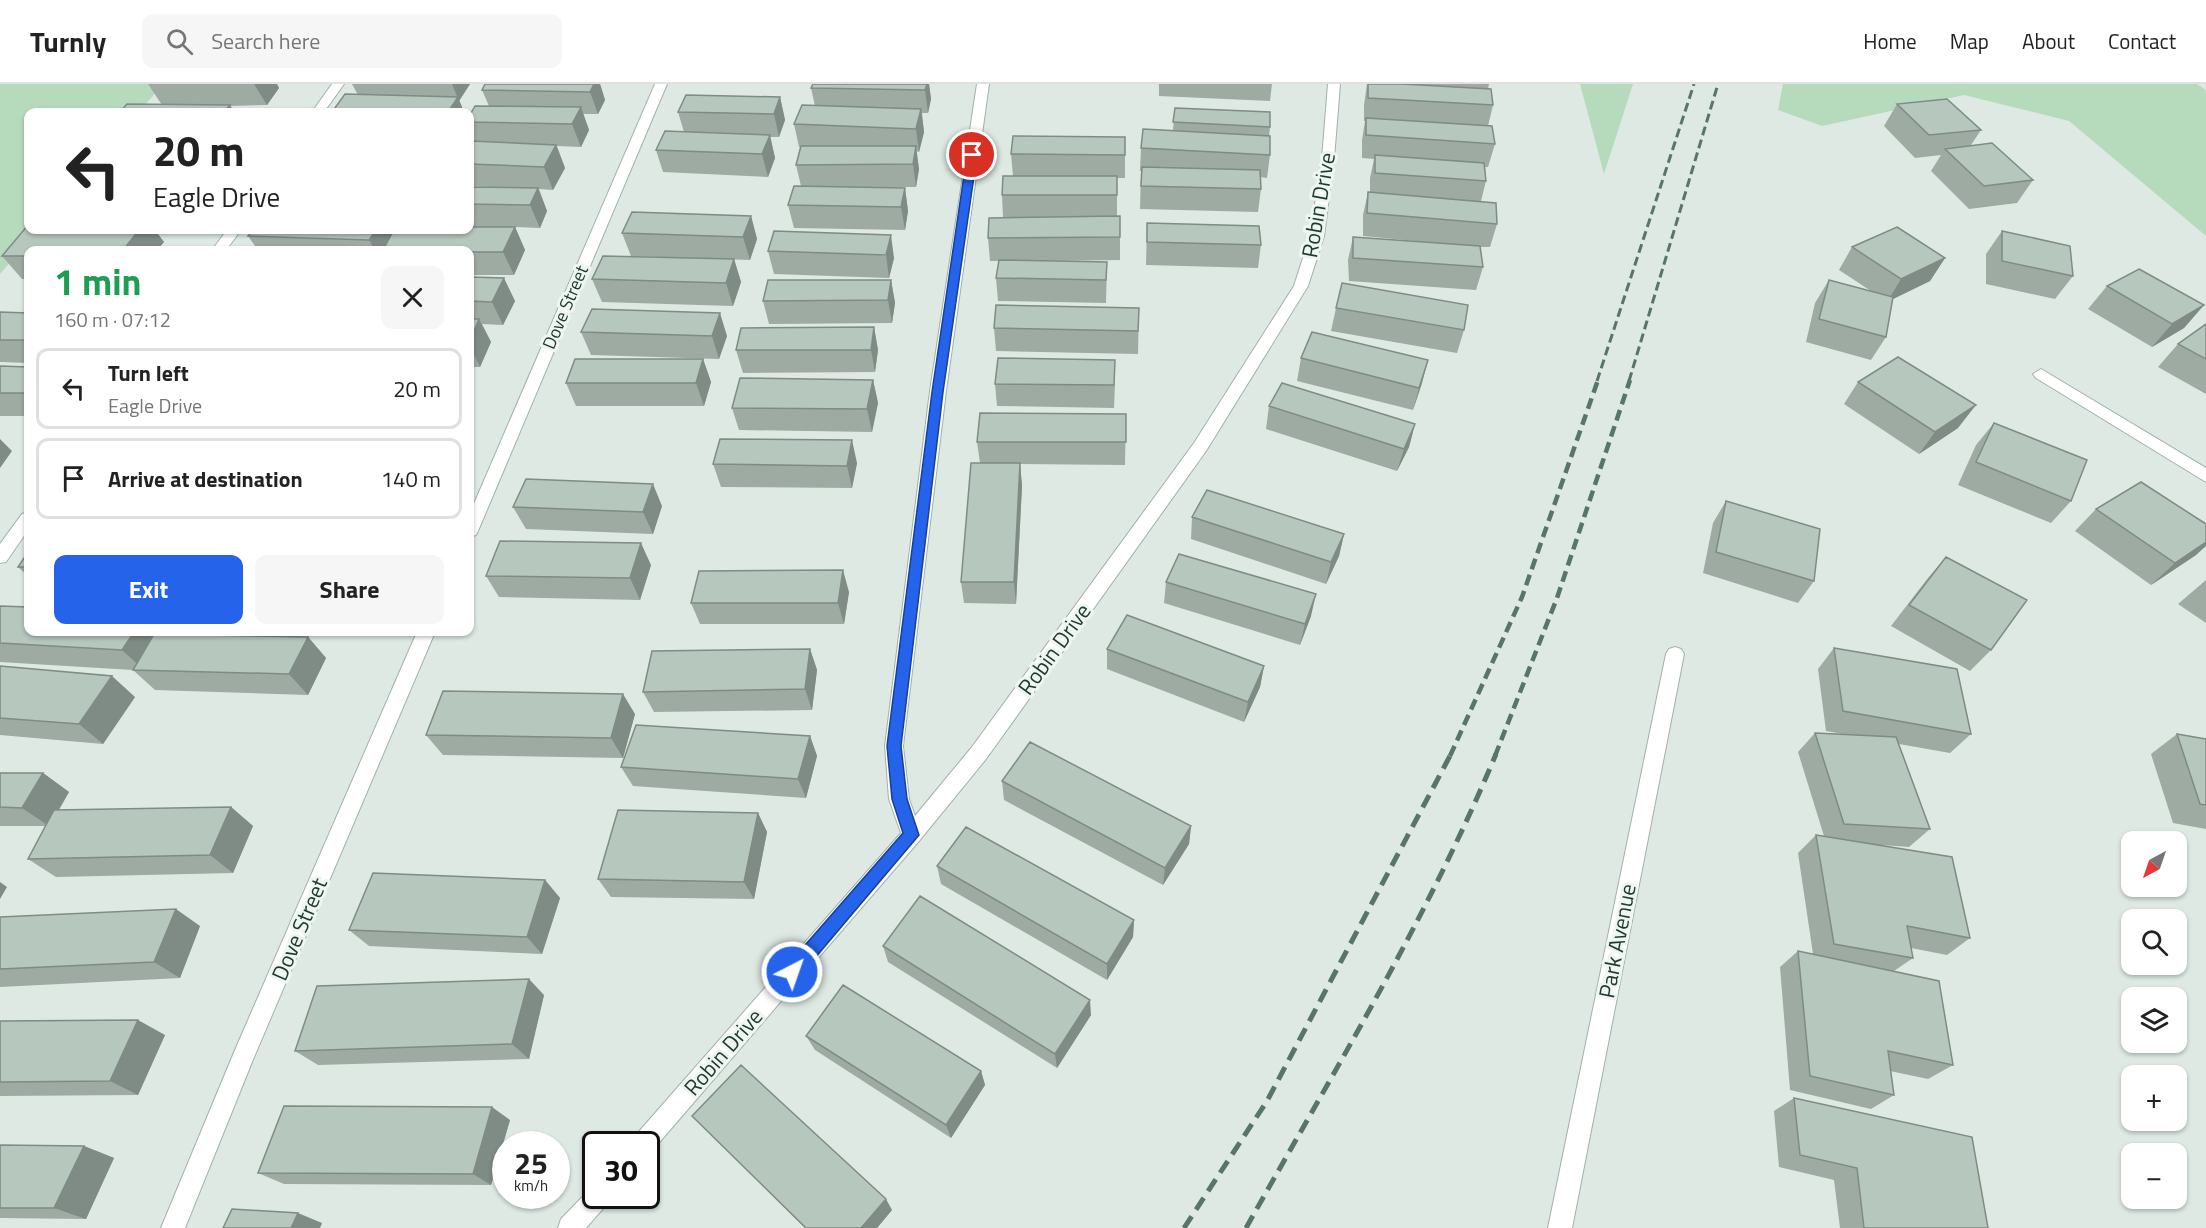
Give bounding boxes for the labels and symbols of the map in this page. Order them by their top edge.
pin [946,129,997,180]
street label: Robin Drive [1292,150,1344,260]
street label: Dove Street [535,260,595,353]
street label: Robin Drive [1009,596,1099,702]
north arrow [2121,831,2187,897]
street label: Dove Street [262,872,336,986]
street label: Park Avenue [1589,881,1645,1001]
position arrow [760,940,824,1004]
street label: Robin Drive [675,1001,771,1103]
speed limit sign: 30 [582,1131,660,1209]

